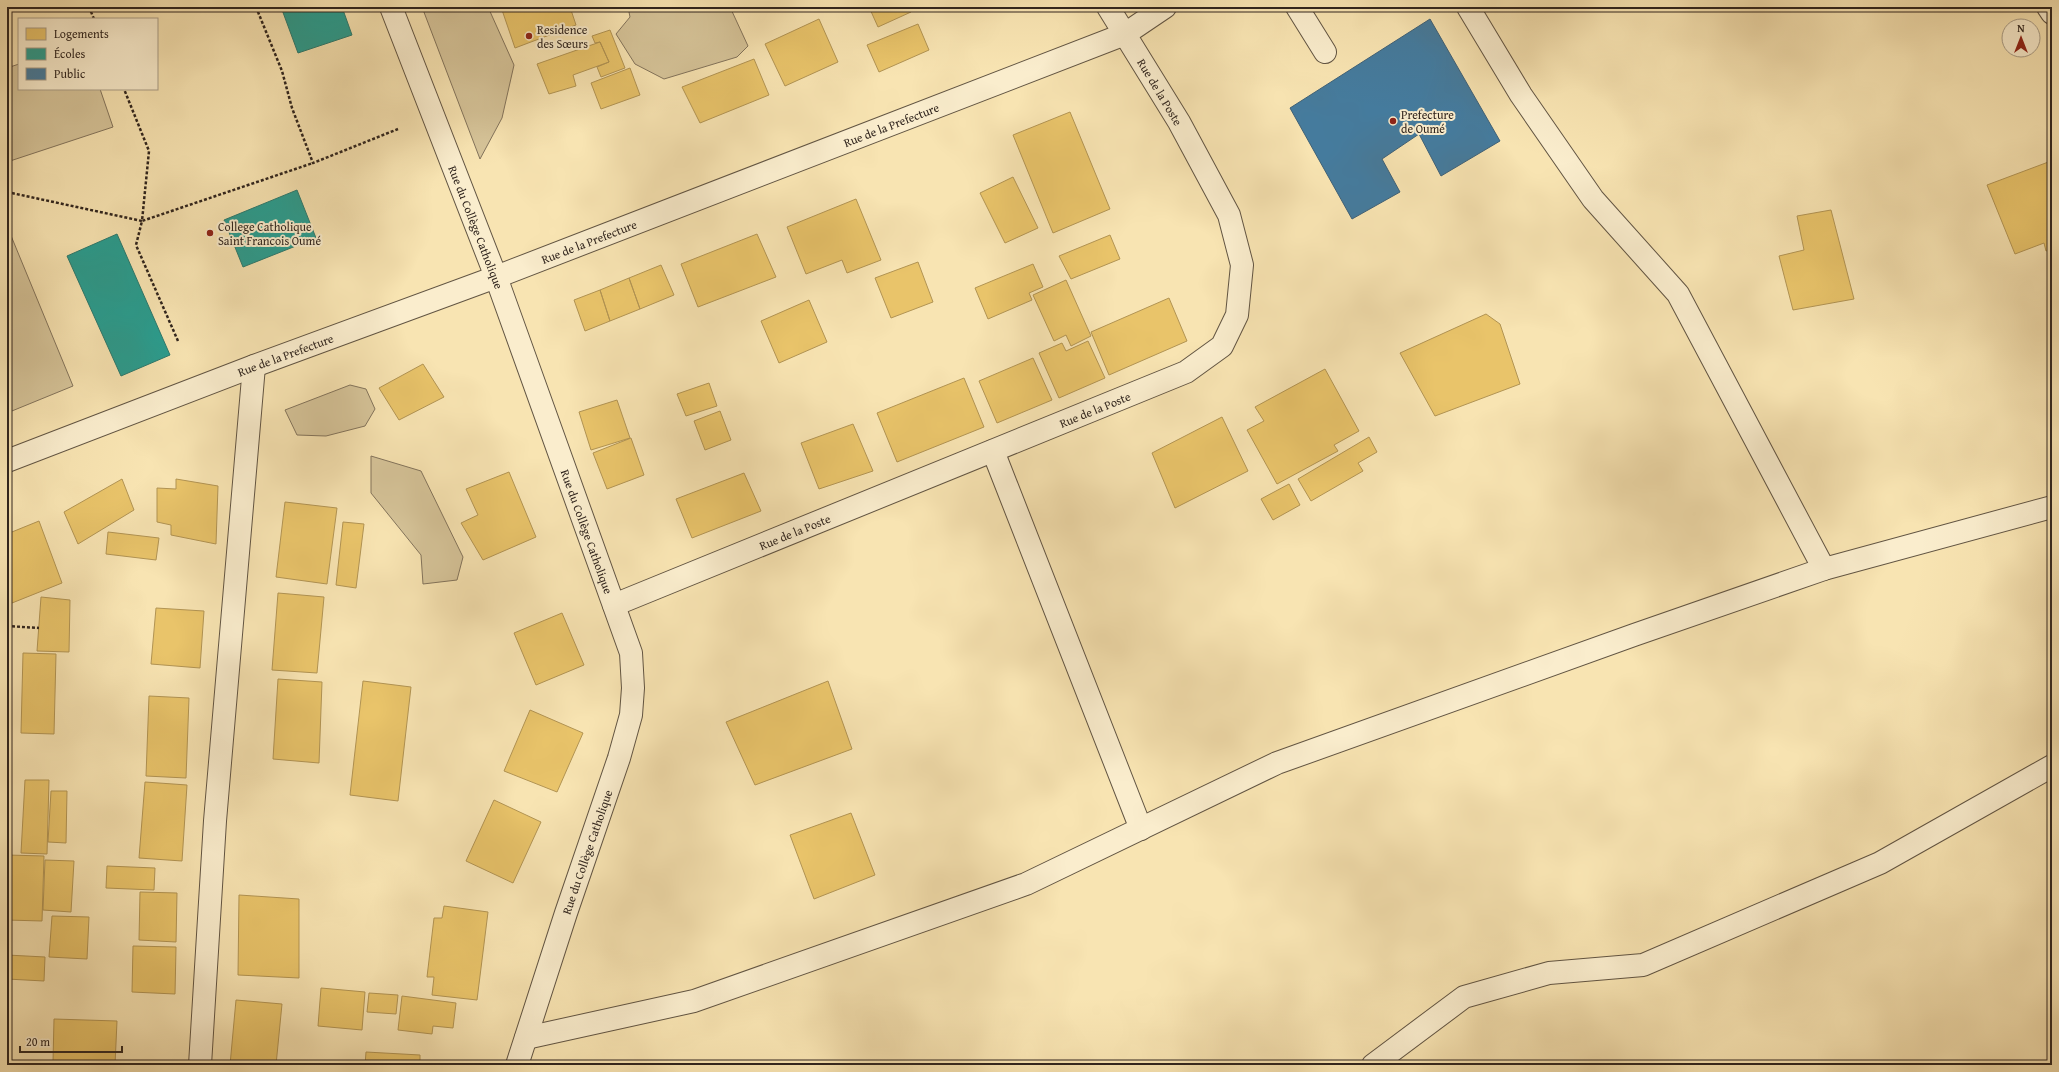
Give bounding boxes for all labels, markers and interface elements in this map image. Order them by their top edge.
legend [18,18,158,90]
north arrow [2001,18,2041,58]
text: N [2017,20,2025,36]
place label: Residence des Sœurs [537,21,588,52]
text: Logements [54,25,109,42]
marker: Residence des Sœurs [524,31,534,41]
text: Écoles [54,45,86,62]
street label: Rue de la Poste [1133,55,1187,129]
text: Public [54,65,86,82]
street label: Rue de la Prefecture [841,98,942,151]
place label: Prefecture de Oumé [1401,106,1454,137]
marker: Prefecture de Oumé [1388,116,1398,126]
street label: Rue du Collège Catholique [445,163,508,291]
street label: Rue de la Prefecture [539,215,639,267]
place label: College Catholique Saint Francois Oumé [218,218,321,249]
marker: College Catholique Saint Francois Oumé [205,228,215,238]
street label: Rue de la Prefecture [235,329,336,380]
street label: Rue de la Poste [1057,387,1133,431]
street label: Rue du Collège Catholique [557,467,618,596]
street label: Rue de la Poste [756,509,833,554]
street label: Rue du Collège Catholique [558,787,616,917]
scale bar [20,1028,122,1054]
text: 20 m [26,1033,50,1050]

